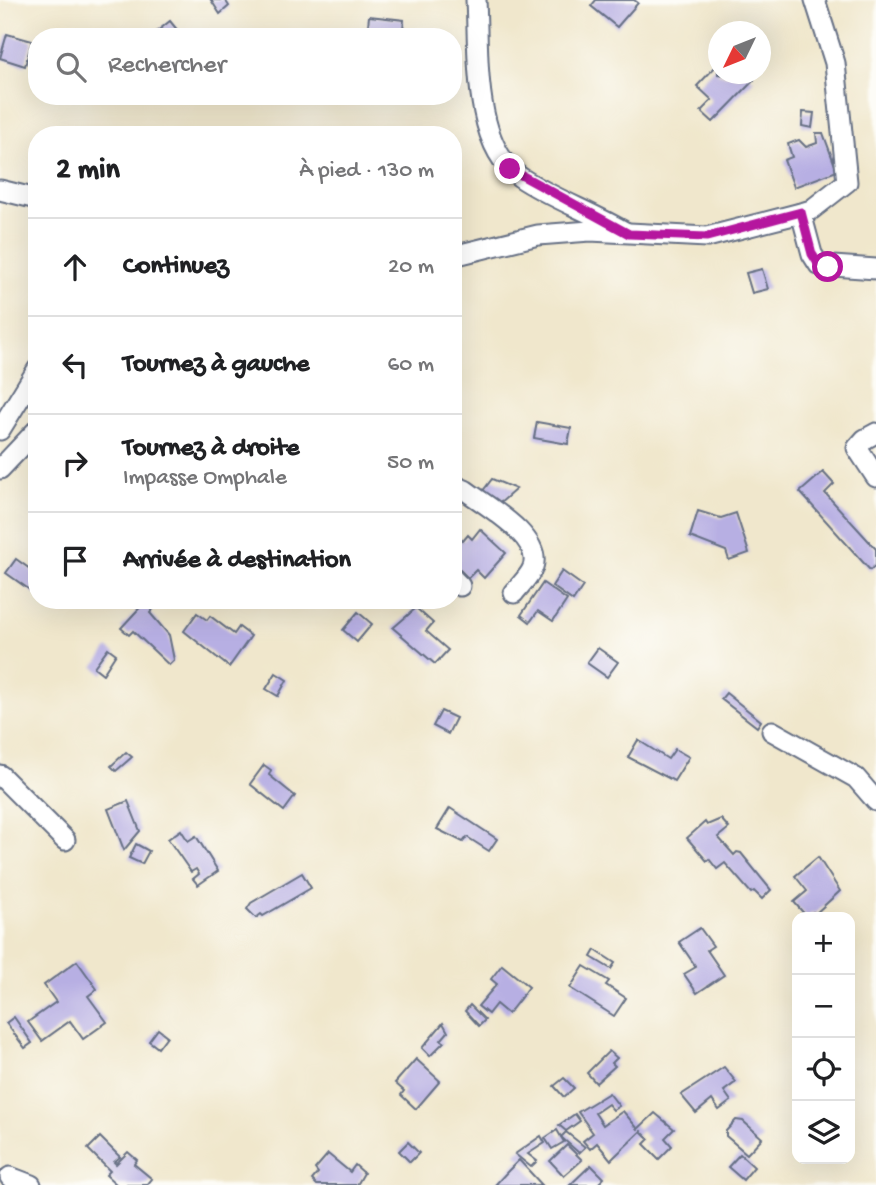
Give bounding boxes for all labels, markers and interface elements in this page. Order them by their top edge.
north arrow [708,21,771,84]
search box [28,28,462,105]
icon: search [52,48,90,86]
text: Rechercher [108,51,226,82]
route end [494,153,525,184]
text: 2 min [56,154,120,189]
text: À pied · 130 m [299,158,434,185]
icon: ahead [56,248,94,286]
route start [812,251,843,282]
text: Continuez [123,252,229,283]
text: 20 m [388,254,434,281]
icon: left [56,346,94,384]
text: Tournez à gauche [123,350,310,381]
text: 60 m [388,352,434,379]
text: Tournez à droite [123,434,300,465]
icon: right [56,444,94,482]
text: 50 m [387,450,434,477]
text: Impasse Omphale [123,465,287,492]
icon: arrive [56,542,94,580]
text: Arrivée à destination [123,546,351,577]
map controls [792,912,855,1164]
button: + [792,912,855,975]
button: − [792,975,855,1038]
button: locate [792,1038,855,1101]
button: layers [792,1101,855,1164]

